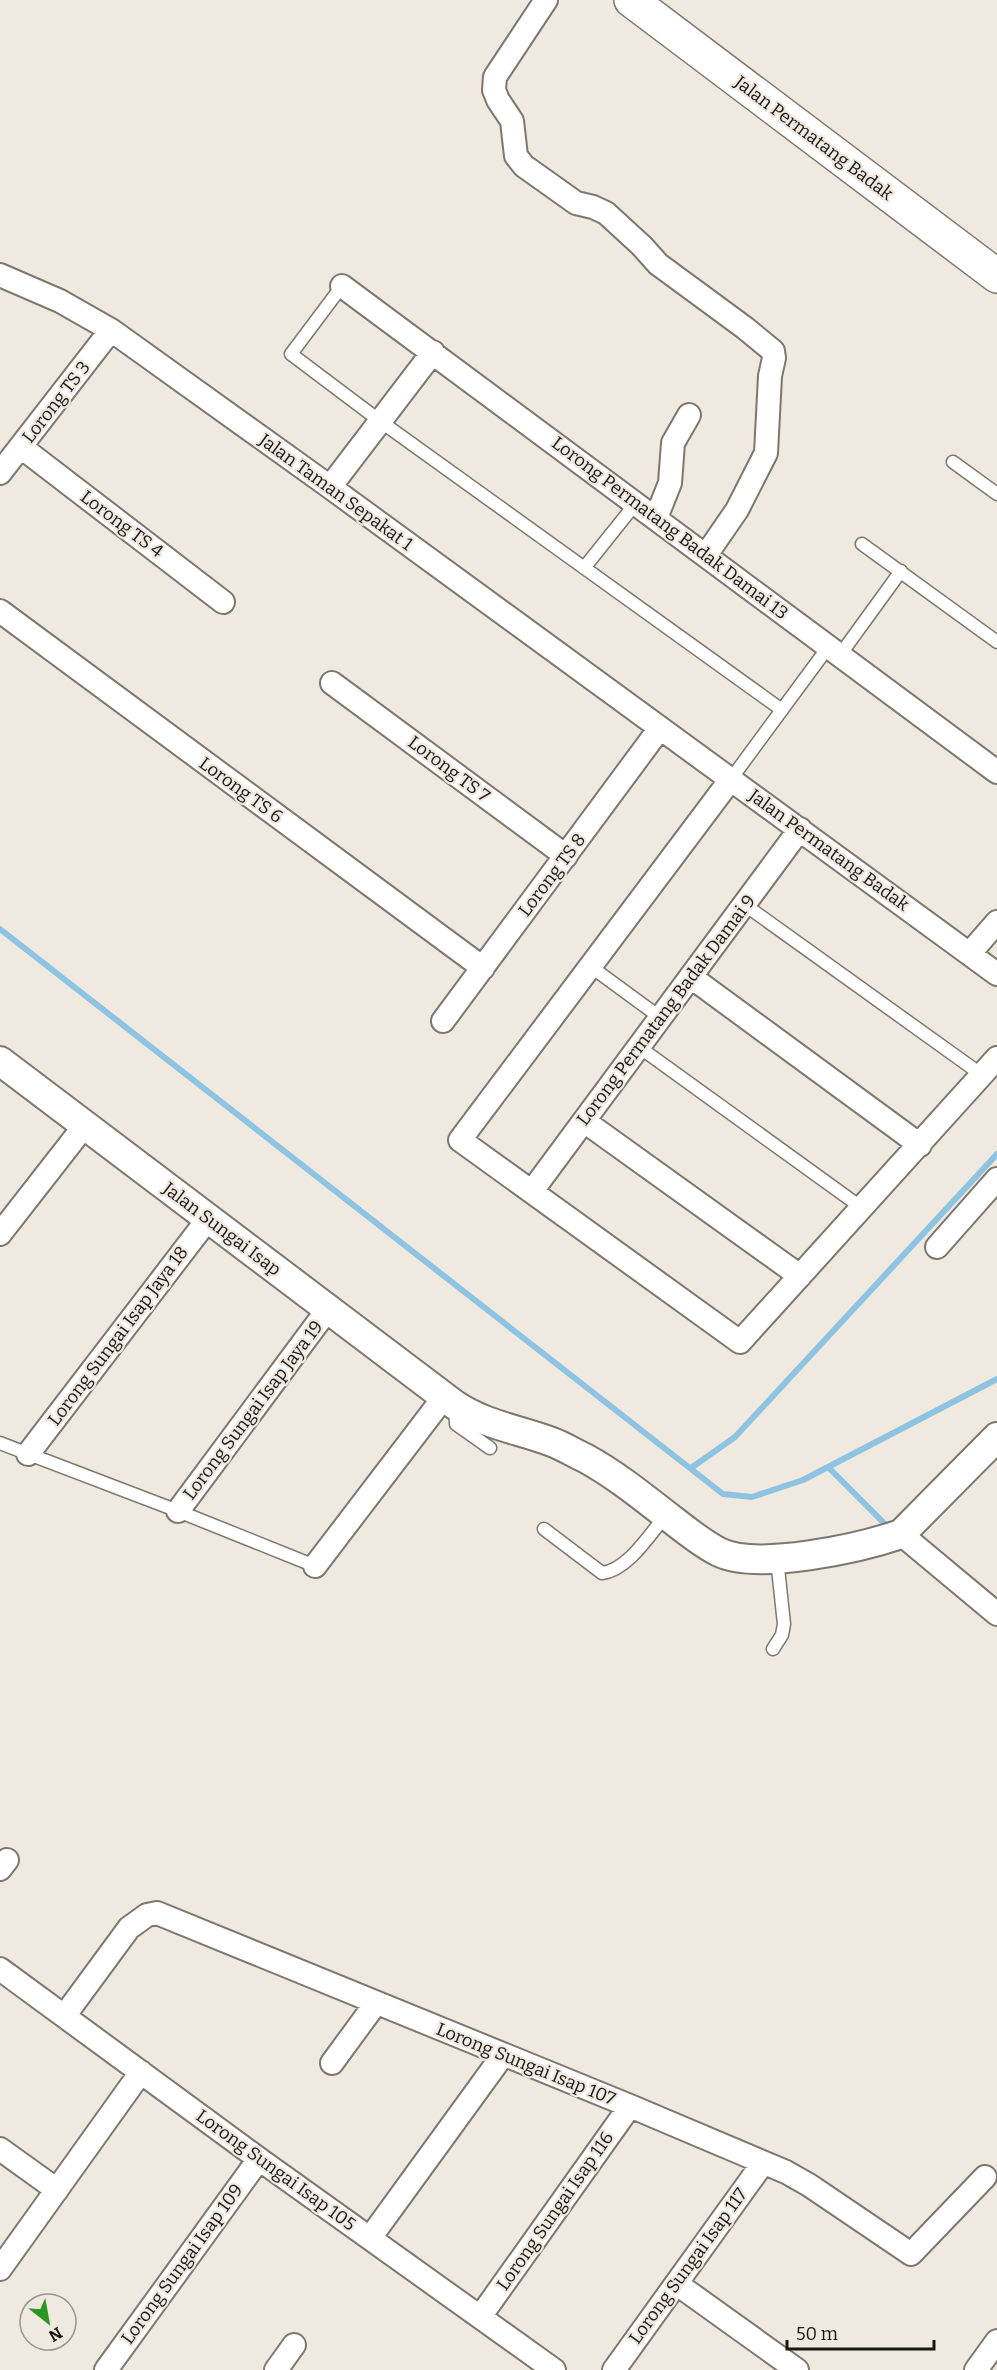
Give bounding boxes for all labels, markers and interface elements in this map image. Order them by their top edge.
street label: Jalan Permatang Badak [730,71,898,205]
street label: Lorong TS 3 [17,357,95,447]
street label: Jalan Taman Sepakat 1 [254,428,418,556]
street label: Lorong Permatang Badak Damai 13 [547,432,793,624]
street label: Lorong TS 4 [76,486,168,563]
street label: Lorong TS 7 [404,731,494,807]
street label: Lorong TS 6 [195,752,287,828]
street label: Jalan Permatang Badak [744,784,914,916]
street label: Lorong TS 8 [514,829,590,921]
street label: Lorong Permatang Badak Damai 9 [572,890,760,1130]
street label: Jalan Sungai Isap [158,1177,285,1281]
street label: Lorong Sungai Isap Jaya 18 [43,1242,193,1430]
street label: Lorong Sungai Isap Jaya 19 [178,1316,328,1504]
street label: Lorong Sungai Isap 107 [433,2018,619,2110]
street label: Lorong Sungai Isap 105 [192,2105,360,2235]
street label: Lorong Sungai Isap 116 [492,2127,618,2295]
street label: Lorong Sungai Isap 109 [116,2179,248,2349]
street label: Lorong Sungai Isap 117 [624,2184,752,2348]
north arrow [18,2292,78,2352]
scale bar [787,2313,934,2351]
text: N [45,2323,66,2346]
text: 50 m [796,2323,838,2345]

